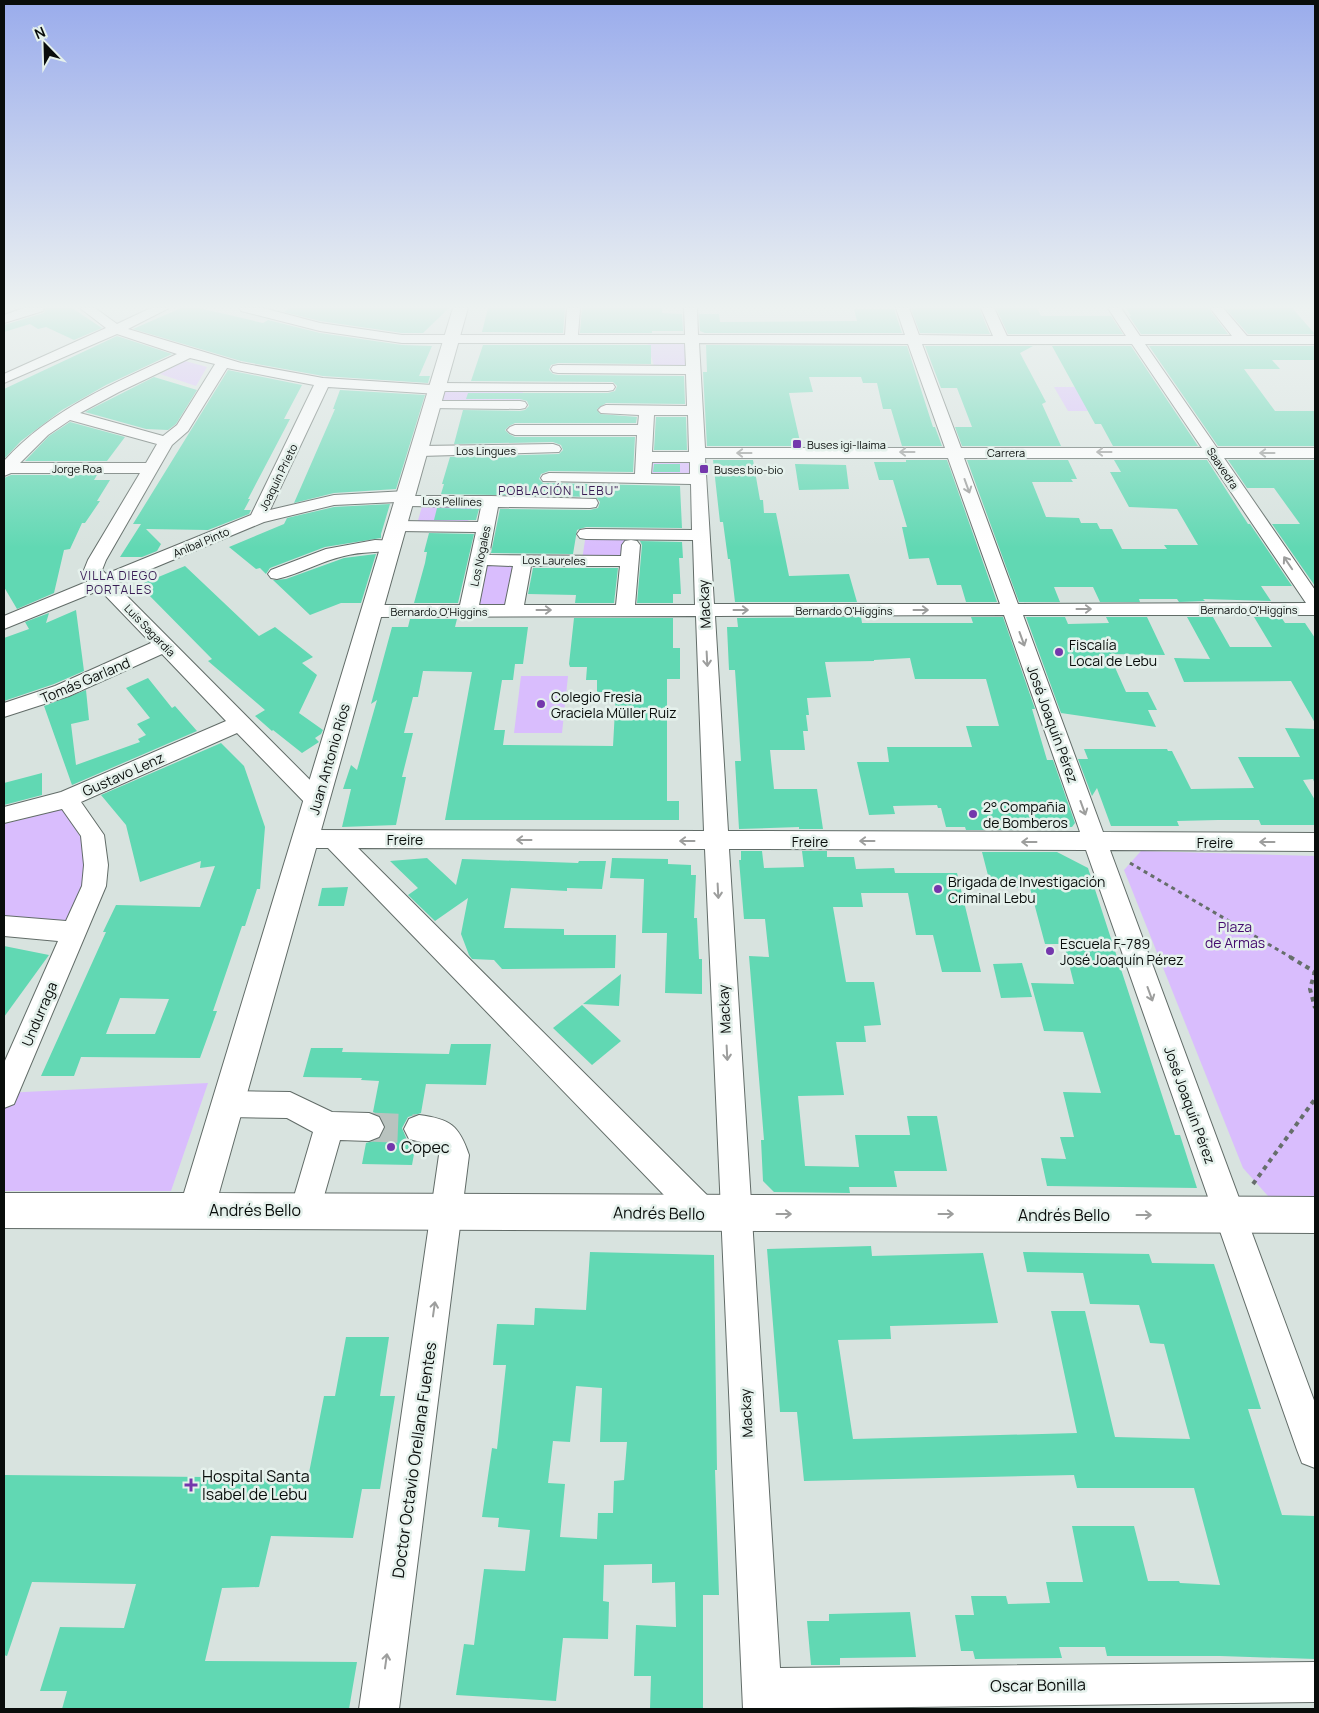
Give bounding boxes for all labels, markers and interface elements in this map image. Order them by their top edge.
north arrow [20,20,70,70]
text: N [31,22,48,43]
place label: Buses igi-llaima [807,437,886,452]
marker: Buses igi-llaima [791,438,803,450]
street label: Joaquín Prieto [255,441,301,513]
street label: Los Lingues [456,443,516,458]
street label: Saavedra [1204,444,1242,492]
street label: Carrera [987,445,1025,460]
one-way arrow [899,447,915,457]
one-way arrow [736,448,752,457]
one-way arrow [1096,448,1112,457]
one-way arrow [1259,448,1275,458]
street label: Jorge Roa [52,461,102,476]
place label: Buses bio-bio [714,462,784,477]
marker: Buses bio-bio [698,463,710,475]
one-way arrow [963,478,972,493]
district label: POBLACIÓN "LEBU" [498,482,620,499]
street label: Los Pellines [422,493,482,509]
street label: Aníbal Pinto [170,523,232,561]
street label: Los Nogales [466,524,494,588]
street label: Los Laureles [522,552,586,568]
one-way arrow [1283,556,1293,570]
district label: VILLA DIEGO PORTALES [80,567,158,598]
street label: Mackay [693,578,715,629]
street label: Luis Sagardía [121,601,179,659]
street label: Bernardo O'Higgins [1200,602,1298,617]
street label: Bernardo O'Higgins [795,603,893,618]
street label: Bernardo O'Higgins [390,604,488,619]
one-way arrow [1076,604,1092,614]
one-way arrow [536,605,552,615]
one-way arrow [733,605,749,615]
one-way arrow [913,605,929,615]
one-way arrow [1018,630,1027,646]
place label: Fiscalía Local de Lebu [1069,635,1157,670]
marker: Fiscalía Local de Lebu [1053,646,1065,658]
one-way arrow [702,650,711,666]
street label: Tomás Garland [37,653,133,707]
street label: José Joaquín Pérez [1023,663,1083,785]
place label: Colegio Fresia Graciela Müller Ruiz [551,687,677,722]
marker: Colegio Fresia Graciela Müller Ruiz [535,698,547,710]
street label: Juan Antonio Ríos [304,701,354,817]
street label: Gustavo Lenz [79,748,167,800]
place label: 2° Compañia de Bomberos [983,797,1068,832]
one-way arrow [1079,800,1088,815]
marker: 2° Compañia de Bomberos [967,808,979,820]
street label: Freire [387,830,423,849]
street label: Freire [792,832,828,851]
street label: Freire [1197,833,1233,852]
one-way arrow [516,835,532,845]
one-way arrow [679,836,695,846]
one-way arrow [859,836,875,846]
one-way arrow [1021,837,1038,847]
one-way arrow [1259,837,1275,847]
place label: Brigada de Investigación Criminal Lebu [948,872,1105,907]
one-way arrow [714,883,723,899]
marker: Brigada de Investigación Criminal Lebu [932,883,944,895]
park label: Plaza de Armas [1205,917,1265,952]
place label: Escuela F-789 José Joaquín Pérez [1060,934,1184,969]
marker: Escuela F-789 José Joaquín Pérez [1044,945,1056,957]
street label: Undurraga [17,979,61,1049]
street label: Mackay [713,983,735,1034]
one-way arrow [1146,985,1155,1001]
street label: José Joaquín Pérez [1160,1044,1220,1166]
one-way arrow [722,1045,731,1061]
place label: Copec [401,1136,450,1158]
marker: Copec [385,1141,397,1153]
street label: Andrés Bello [209,1199,301,1221]
street label: Andrés Bello [613,1201,705,1225]
street label: Andrés Bello [1018,1204,1110,1226]
one-way arrow [775,1209,791,1219]
one-way arrow [938,1209,954,1219]
one-way arrow [1135,1210,1151,1220]
one-way arrow [430,1302,440,1318]
street label: Doctor Octavio Orellana Fuentes [387,1341,441,1579]
street label: Mackay [735,1387,757,1438]
place label: Hospital Santa Isabel de Lebu [202,1465,310,1505]
marker: Hospital Santa Isabel de Lebu [184,1478,198,1492]
one-way arrow [381,1653,391,1669]
street label: Oscar Bonilla [990,1673,1086,1697]

